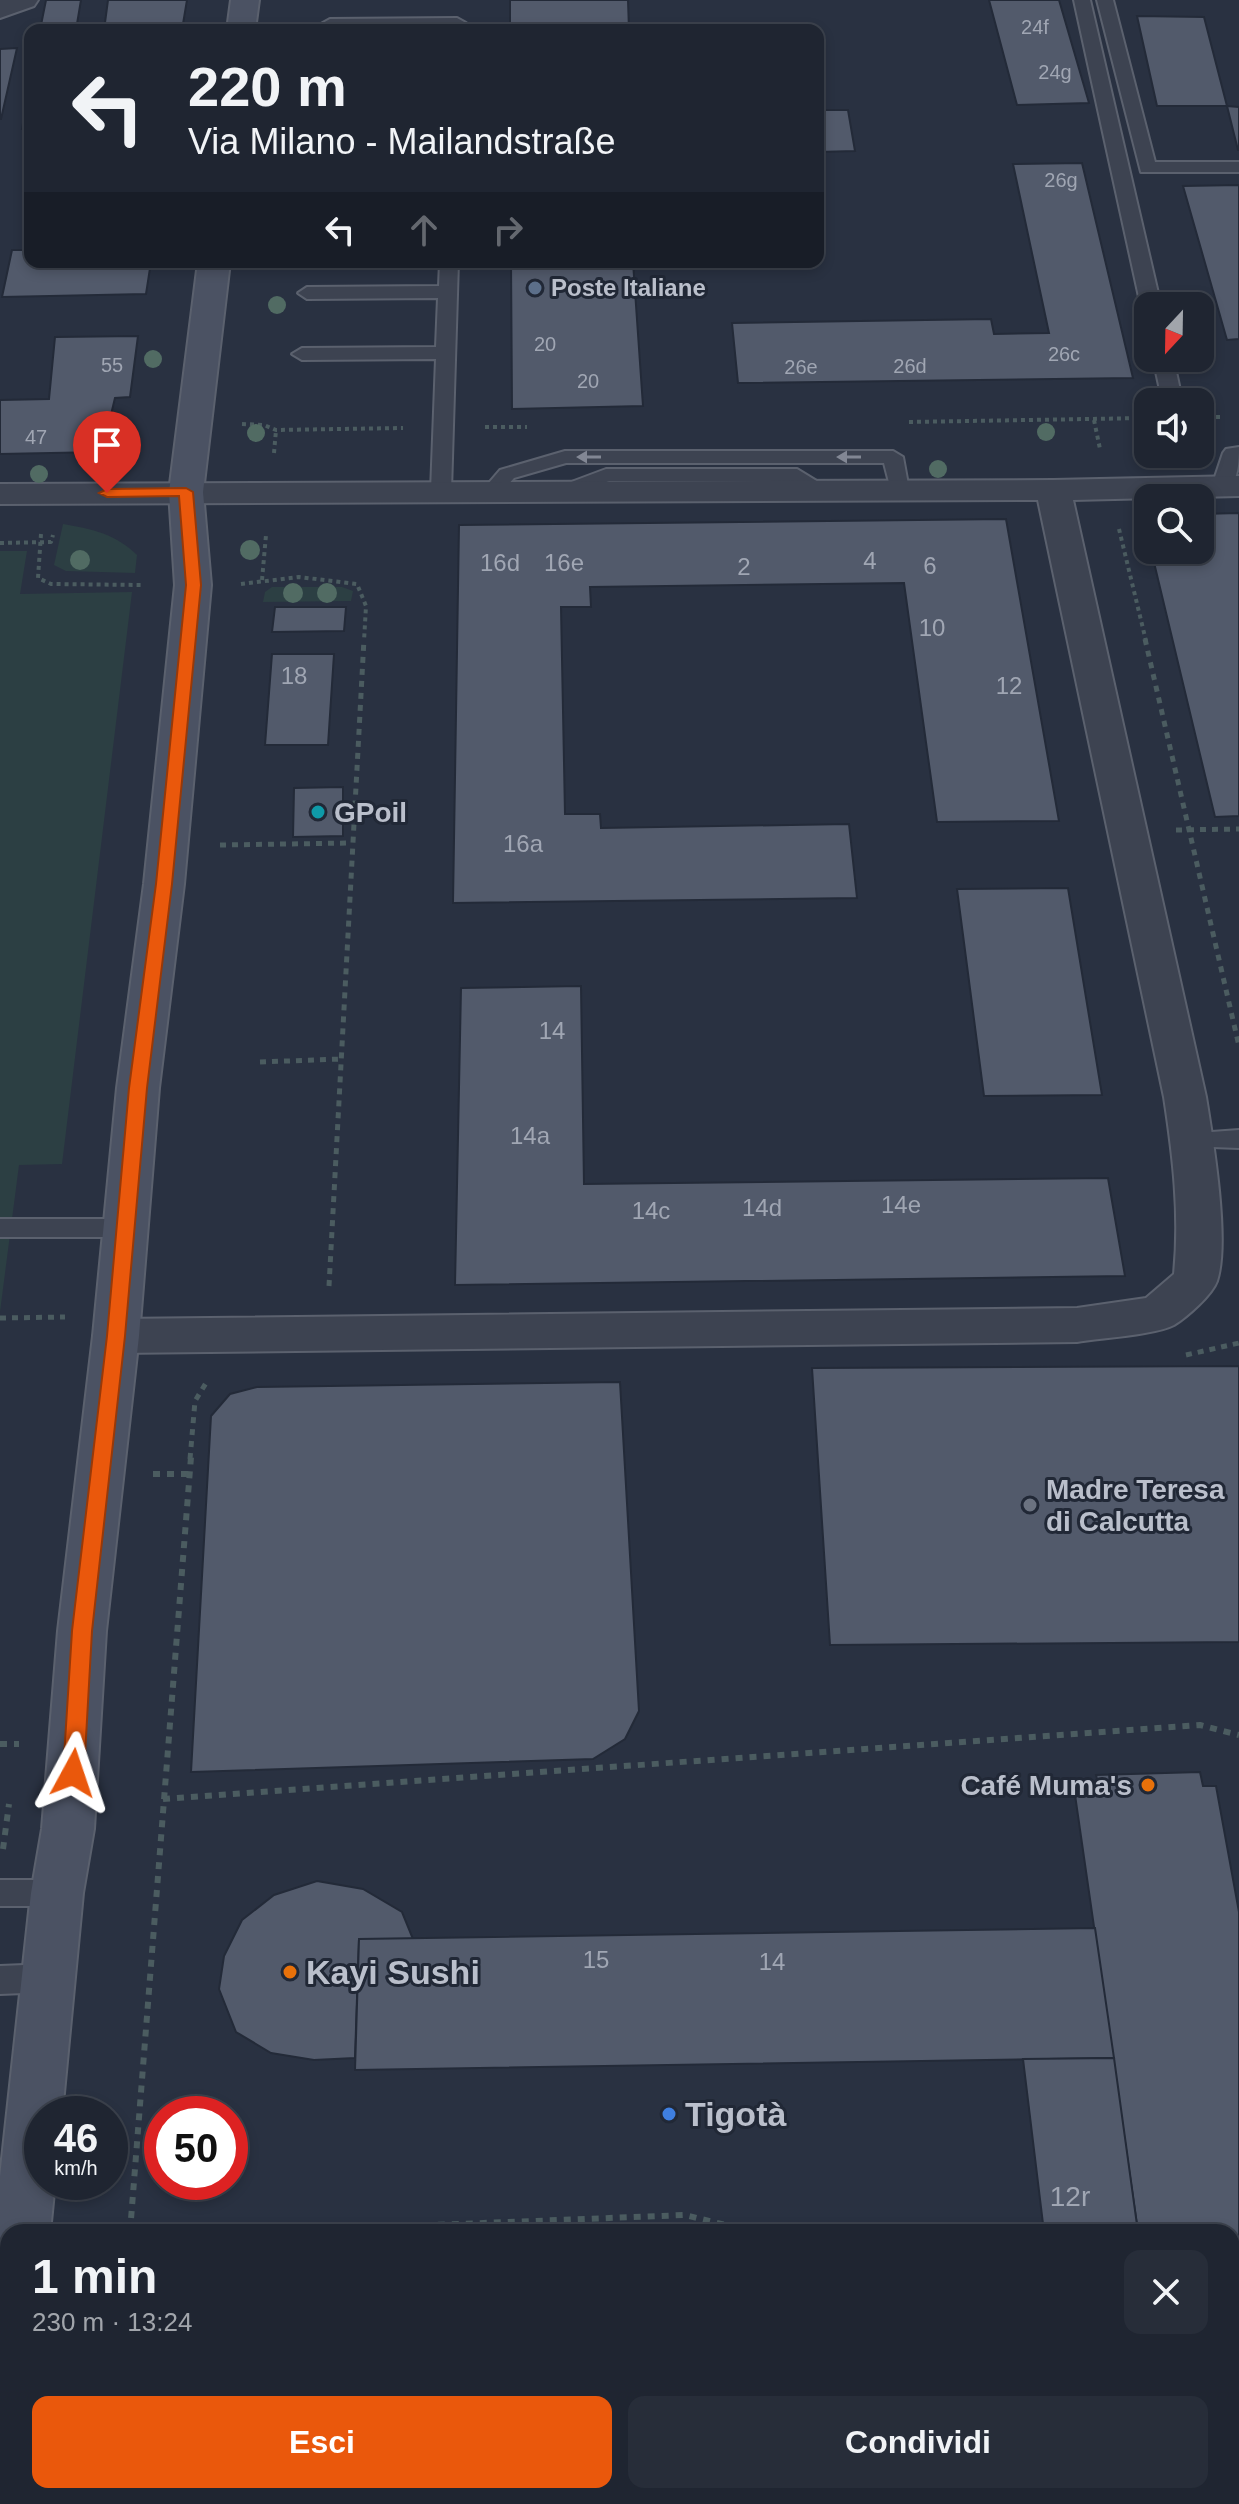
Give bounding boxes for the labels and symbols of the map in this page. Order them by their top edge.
house number: 24f [1021,16,1049,38]
house number: 24g [1038,61,1072,83]
house number: 26g [1044,169,1078,191]
place label: Poste Italiane [551,274,706,301]
marker: Poste Italiane [526,279,544,297]
north arrow [1134,292,1214,372]
house number: 20 [534,333,556,355]
house number: 26c [1048,343,1080,365]
house number: 55 [101,354,123,376]
house number: 26d [893,355,927,377]
house number: 26e [784,356,818,378]
house number: 20 [577,370,599,392]
pin [73,411,141,493]
house number: 47 [25,426,47,448]
one-way arrow [576,451,601,463]
one-way arrow [836,451,861,463]
house number: 4 [863,547,877,574]
house number: 16d [480,549,520,576]
house number: 16e [544,549,584,576]
house number: 6 [923,552,937,579]
house number: 2 [737,553,751,580]
house number: 10 [919,614,945,641]
house number: 18 [281,662,307,689]
house number: 12 [996,672,1022,699]
place label: GPoil [334,797,407,828]
marker: GPoil [309,803,327,821]
house number: 16a [503,830,544,857]
house number: 14 [539,1017,565,1044]
house number: 14a [510,1122,551,1149]
house number: 14e [881,1191,921,1218]
house number: 14d [742,1194,782,1221]
house number: 14c [632,1197,670,1224]
place label: Madre Teresa di Calcutta [1046,1474,1225,1537]
marker: Madre Teresa di Calcutta [1021,1496,1039,1514]
position arrow [31,1731,115,1815]
place label: Café Muma's [960,1770,1132,1801]
marker: Café Muma's [1139,1776,1157,1794]
house number: 15 [583,1946,609,1973]
house number: 14 [759,1948,785,1975]
place label: Kayi Sushi [306,1953,480,1991]
marker: Kayi Sushi [281,1963,299,1981]
place label: Tigotà [685,2095,786,2133]
speed limit sign: 50 [144,2096,248,2200]
marker: Tigotà [660,2105,678,2123]
house number: 12r [1050,2181,1090,2212]

